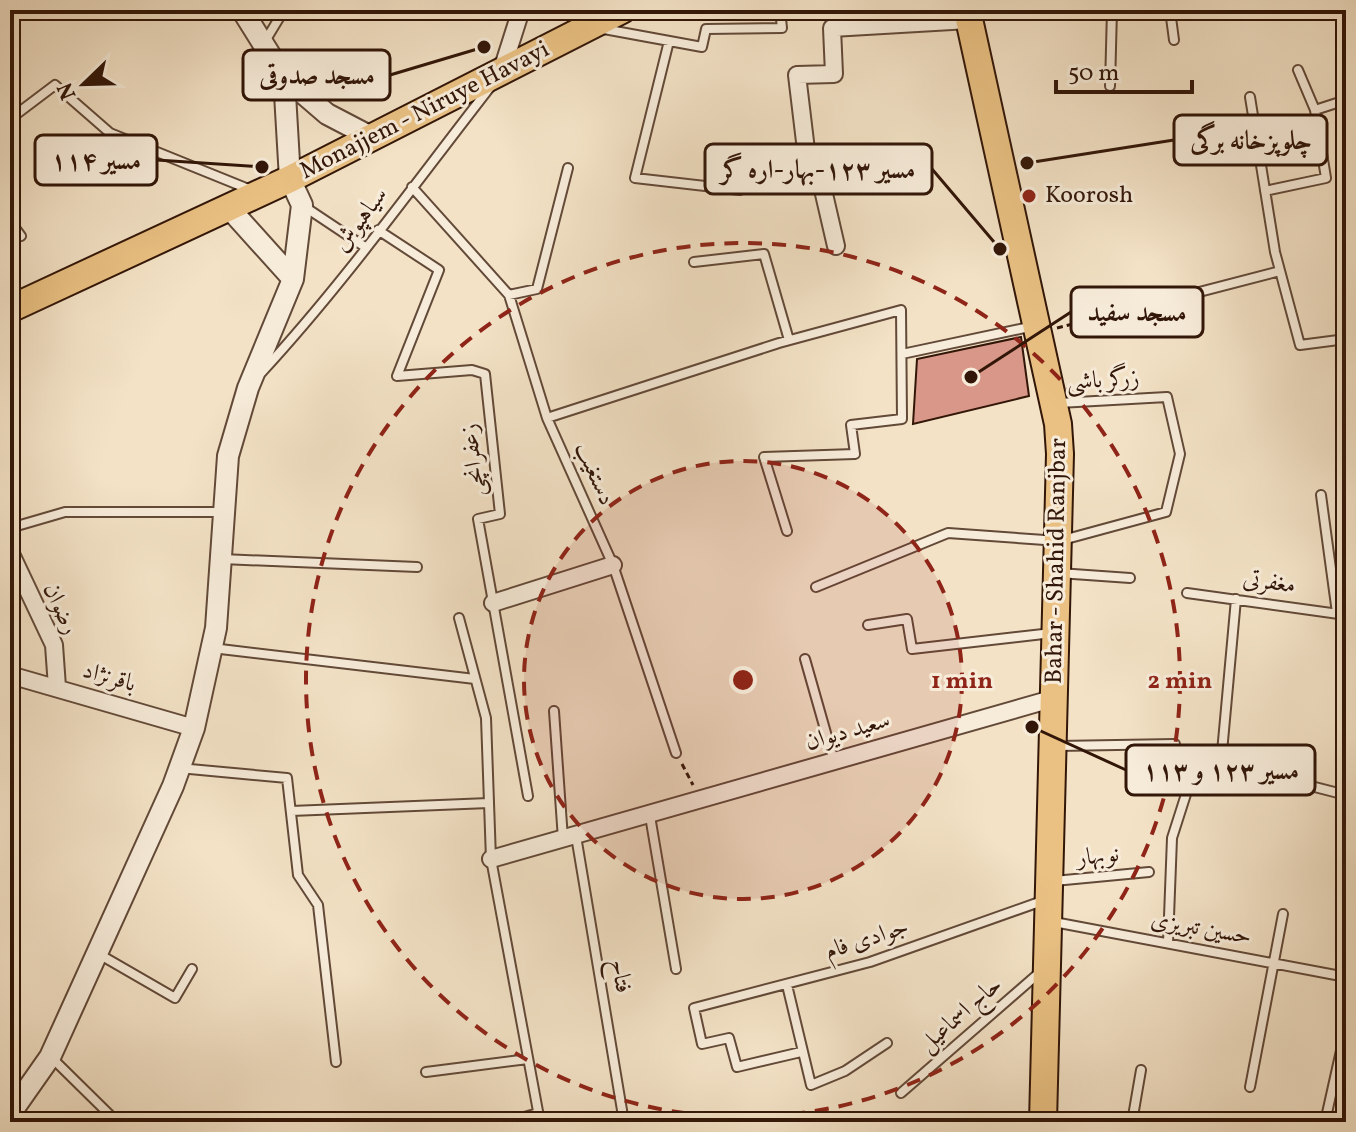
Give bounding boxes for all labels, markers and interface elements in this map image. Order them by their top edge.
street label: Monajjem - Niruye Havayi [294,33,556,189]
north arrow [44,44,124,124]
scale bar [1056,44,1192,94]
callout: مسجد صدوقی [243,50,390,100]
text: 50 m [1068,57,1120,91]
text: مسجد صدوقی [258,59,375,95]
text: N [50,77,85,104]
callout: چلوپزخانه برگی [1174,115,1327,165]
text: چلوپزخانه برگی [1189,120,1312,160]
callout: مسیر ۱۱۴ [35,135,157,185]
text: مسیر ۱۱۴ [51,144,141,180]
callout: مسیر ۱۲۳-بهار-اره گر [705,144,932,194]
text: مسیر ۱۲۳-بهار-اره گر [718,152,915,189]
place label: Koorosh [1045,179,1133,213]
street label: سیاهپوش [325,180,397,260]
marker: Koorosh [1020,187,1038,205]
callout: مسجد سفید [1071,287,1203,337]
text: مسجد سفید [1087,296,1187,332]
street label: زرگر باشی [1066,361,1140,400]
street label: زعفرانچی [453,422,495,498]
street label: دستغیب [565,437,623,511]
street label: Bahar - Shahid Ranjbar [1038,438,1076,684]
street label: مغفرتی [1240,562,1298,604]
street label: رضوان [33,578,87,640]
street label: باقرنژاد [78,654,140,702]
text: 1 min [931,665,993,699]
text: 2 min [1148,665,1213,699]
centre of rings [729,666,757,694]
street label: سعید دیوان [802,704,894,760]
callout: مسیر ۱۲۳ و ۱۱۳ [1126,745,1315,795]
text: مسیر ۱۲۳ و ۱۱۳ [1143,754,1299,790]
street label: نوبهار [1073,838,1121,876]
street label: حسین تبریزی [1148,903,1254,955]
street label: جوادی فام [821,910,914,971]
street label: فتاح [598,956,640,996]
street label: حاج اسماعیل [912,969,1012,1062]

